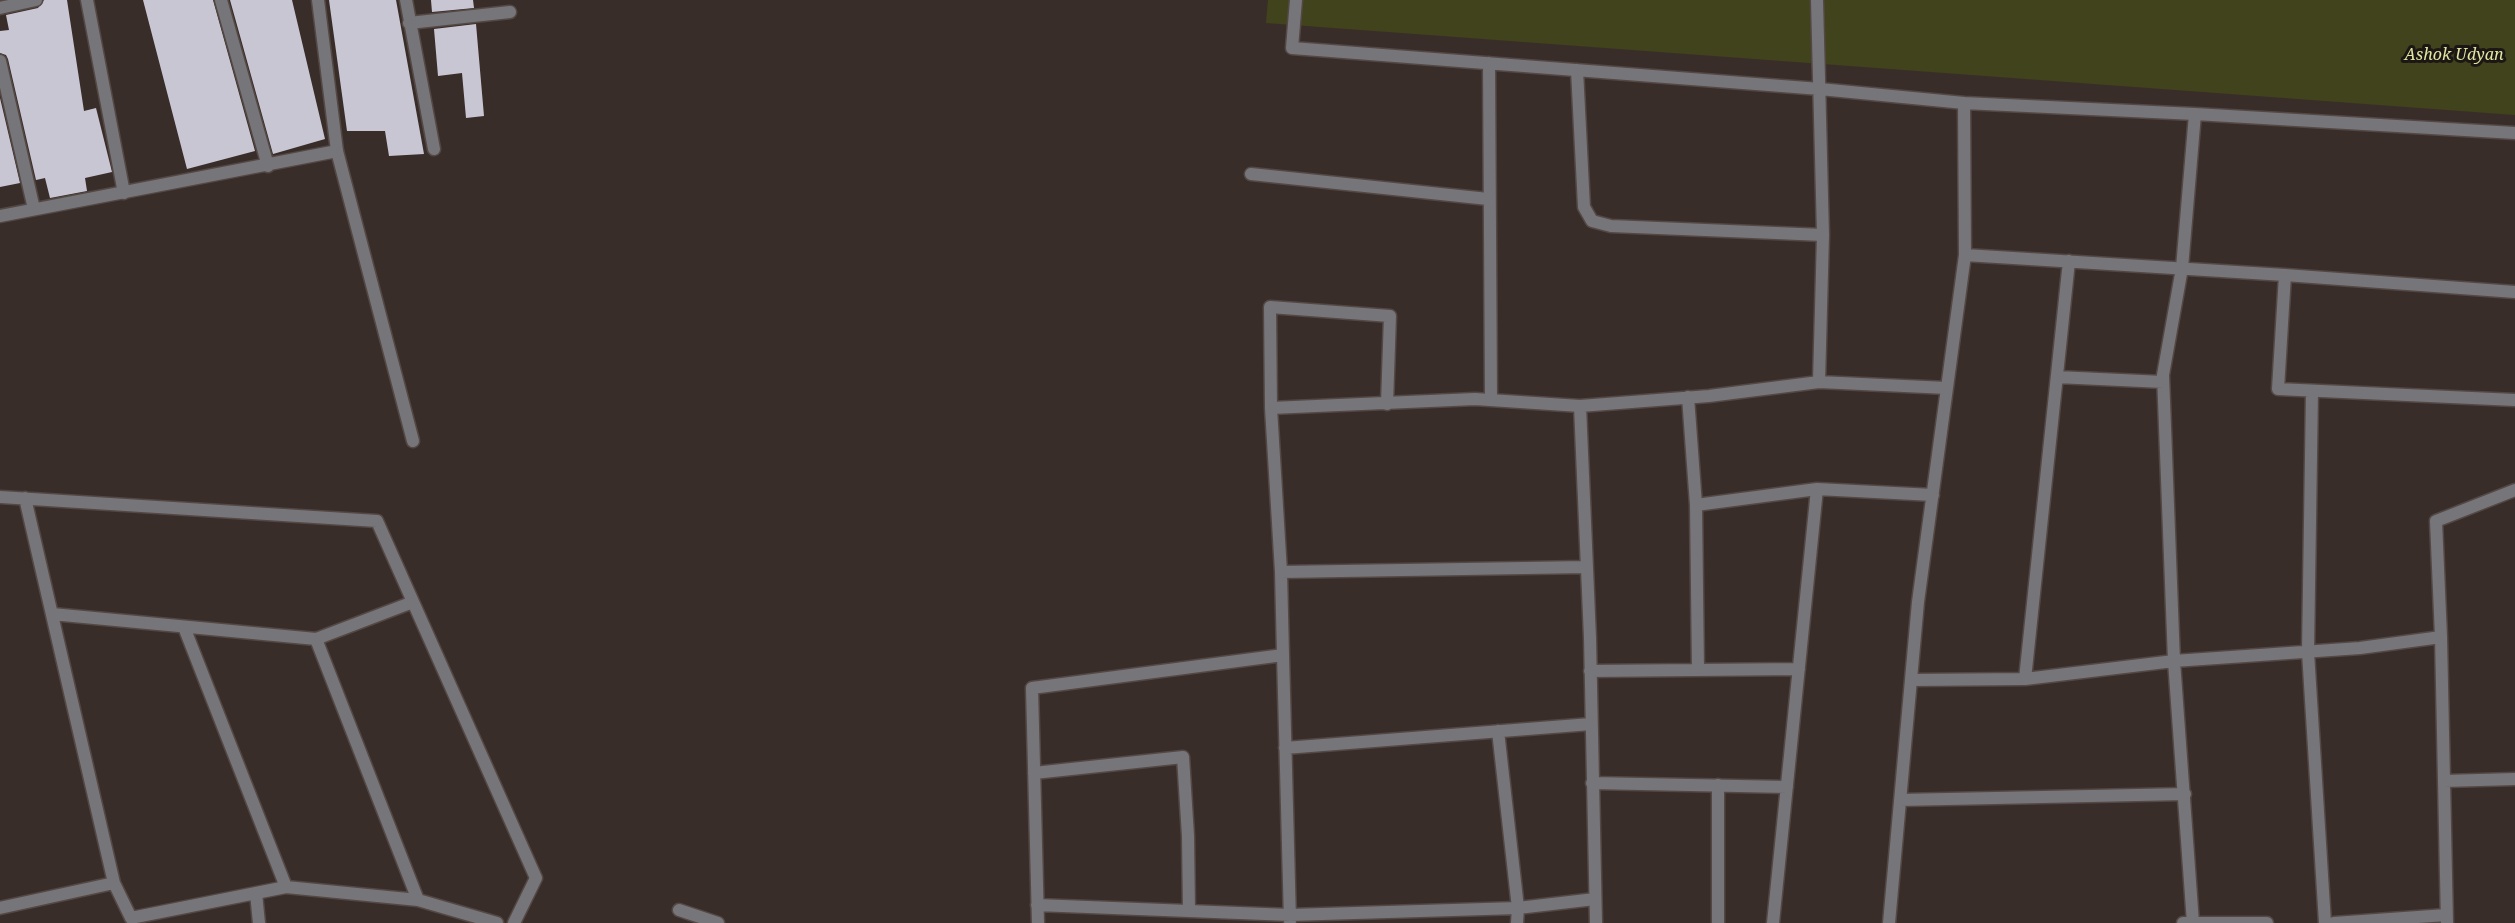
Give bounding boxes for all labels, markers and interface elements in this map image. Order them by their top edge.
park label: Ashok Udyan [2405,45,2503,65]

